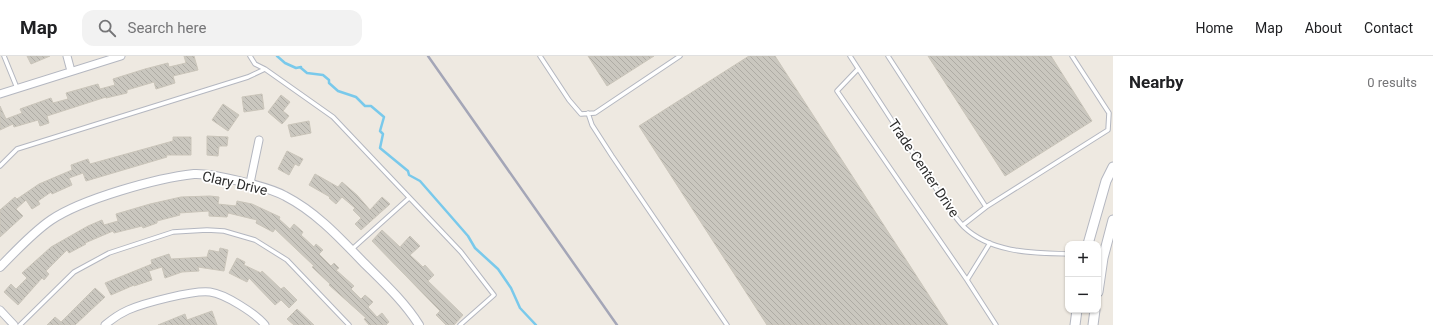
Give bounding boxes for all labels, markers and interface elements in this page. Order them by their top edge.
search box [82,10,362,46]
text: Map [20,16,58,39]
icon: search [96,17,118,39]
text: Search here [128,19,206,37]
text: Home [1195,20,1233,36]
text: Map [1255,20,1283,36]
text: About [1305,20,1342,36]
text: Contact [1364,20,1413,36]
text: Nearby [1129,72,1184,92]
text: 0 results [1367,75,1417,90]
street label: Trade Center Drive [885,116,963,220]
street label: Clary Drive [201,168,269,198]
map controls [1065,241,1101,313]
button: + [1065,241,1101,277]
button: − [1065,277,1101,313]

